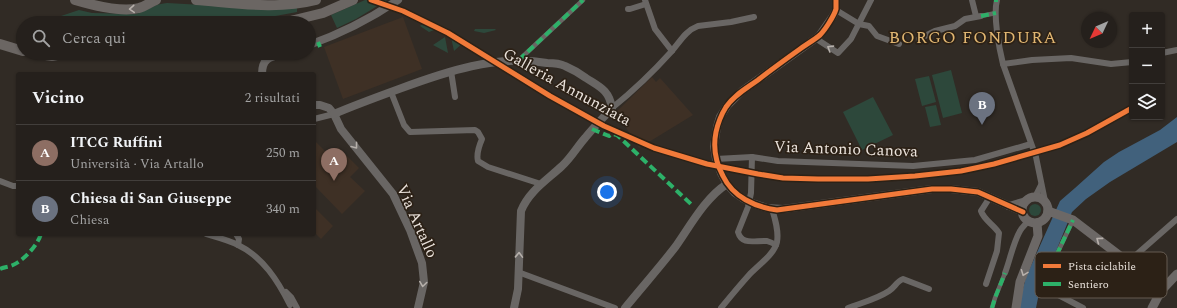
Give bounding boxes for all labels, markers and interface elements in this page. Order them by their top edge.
one-way arrow [129,4,135,13]
north arrow [1081,12,1117,48]
map controls [1129,12,1165,120]
button: + [1129,12,1165,48]
search box [16,16,316,60]
district label: BORGO FONDURA [889,25,1057,51]
icon: search [30,27,52,49]
text: Cerca qui [62,27,126,50]
street label: Galleria Annunziata [499,42,636,132]
one-way arrow [827,45,834,53]
button: − [1129,48,1165,84]
button: layers [1129,84,1165,120]
text: Vicino [32,85,84,111]
text: 2 risultati [245,88,300,108]
pin: B [969,92,995,125]
text: ITCG Ruffini [70,131,162,154]
street label: Via Antonio Canova [774,134,919,164]
one-way arrow [350,142,357,149]
text: A [40,143,50,163]
text: 250 m [266,143,300,163]
pin: A [321,148,347,181]
text: Università · Via Artallo [70,154,204,174]
street label: Via Artallo [390,180,444,262]
your location [597,182,617,202]
text: Chiesa di San Giuseppe [70,187,232,210]
text: B [40,199,50,219]
text: 340 m [266,199,300,219]
text: Chiesa [70,210,109,230]
one-way arrow [1096,238,1103,245]
one-way arrow [514,252,523,258]
legend [1035,252,1167,298]
text: Pista ciclabile [1068,258,1136,275]
one-way arrow [1020,270,1028,277]
text: Sentiero [1068,276,1109,293]
one-way arrow [419,281,428,287]

